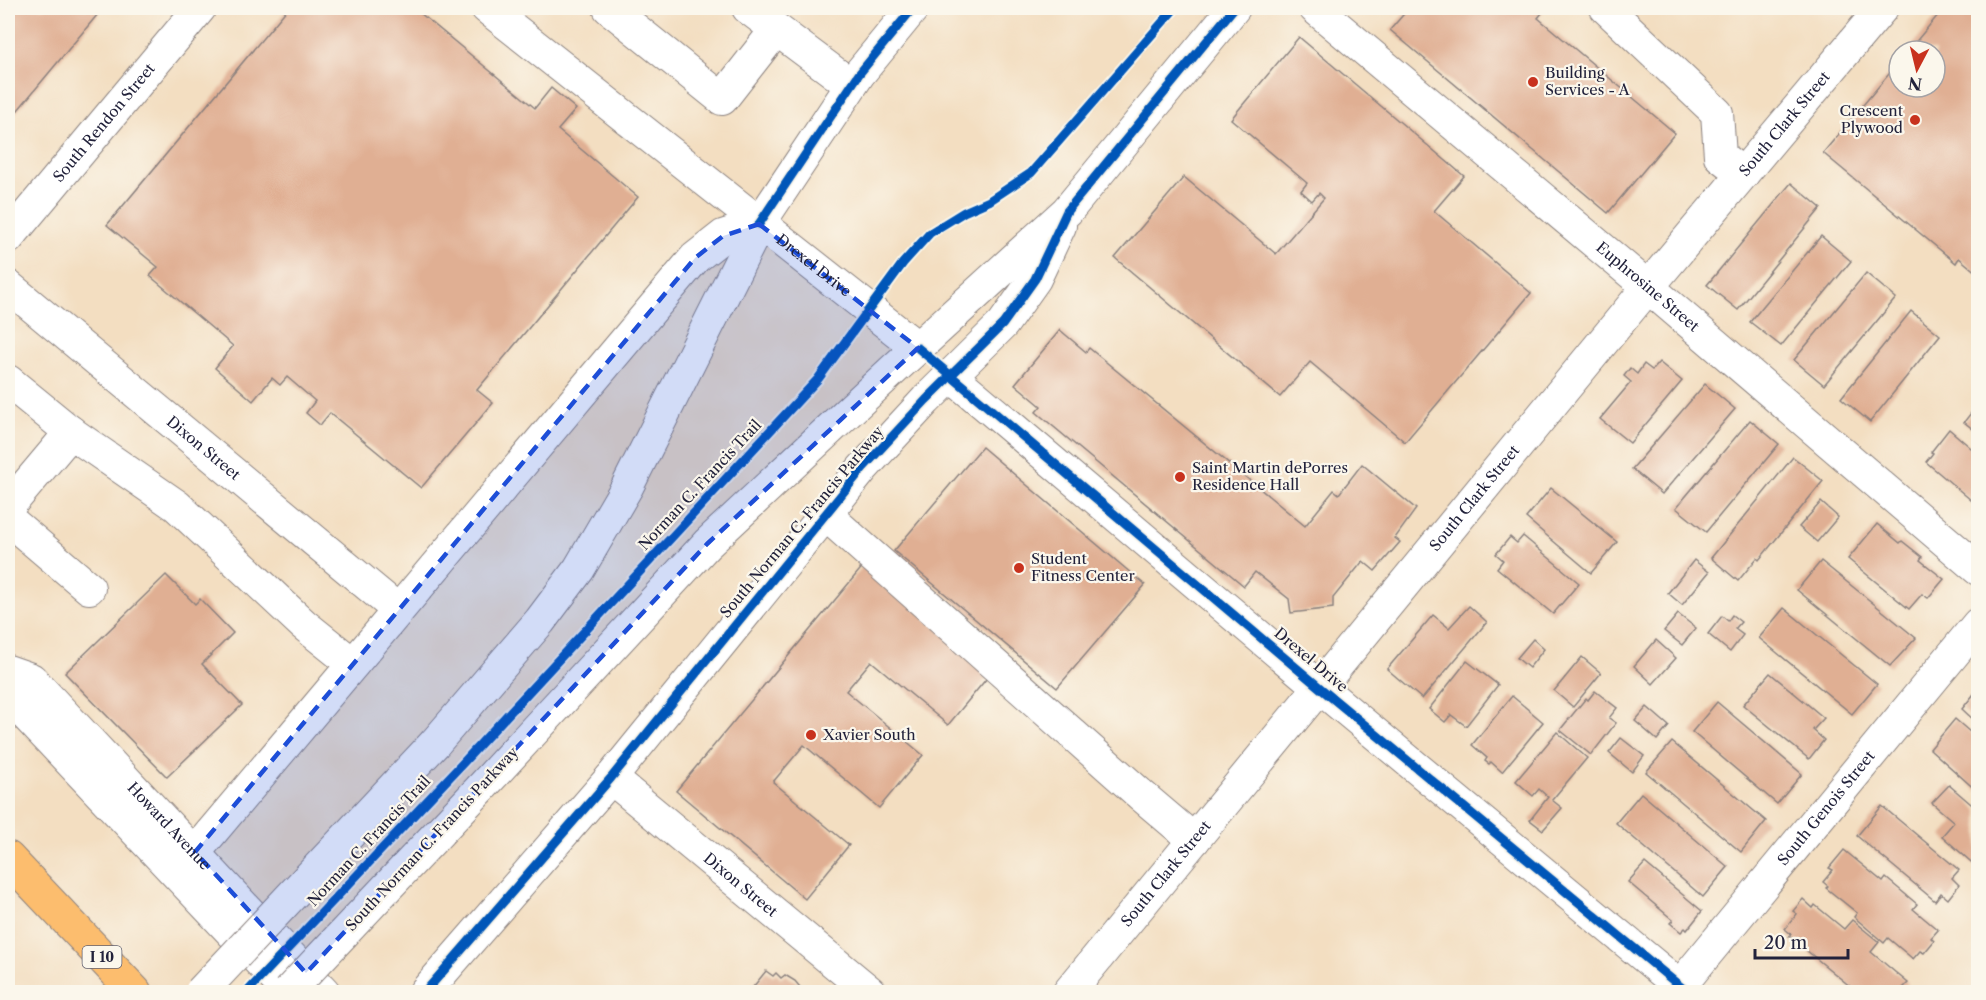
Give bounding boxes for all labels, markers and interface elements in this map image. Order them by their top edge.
north arrow [1887,39,1947,99]
street label: South Rendon Street [49,59,159,186]
place label: Building Services - A [1545,63,1630,99]
street label: South Clark Street [1735,67,1834,180]
text: N [1907,73,1923,95]
marker: Building Services - A [1526,75,1540,89]
place label: Crescent Plywood [1839,101,1904,137]
marker: Crescent Plywood [1908,113,1922,127]
street label: Drexel Drive [773,230,855,301]
street label: Euphrosine Street [1592,238,1704,336]
street label: Dixon Street [163,412,245,485]
street label: Norman C. Francis Trail [634,415,765,554]
street label: South Norman C. Francis Parkway [716,421,888,622]
street label: South Clark Street [1425,441,1524,555]
place label: Saint Martin dePorres Residence Hall [1192,458,1348,494]
marker: Saint Martin dePorres Residence Hall [1173,470,1187,484]
place label: Student Fitness Center [1031,549,1135,585]
marker: Student Fitness Center [1012,561,1026,575]
street label: Drexel Drive [1271,623,1352,696]
place label: Xavier South [822,725,916,744]
marker: Xavier South [804,728,818,742]
street label: South Norman C. Francis Parkway [341,742,522,935]
street label: South Genois Street [1773,746,1879,869]
street label: Norman C. Francis Trail [303,771,434,910]
street label: Howard Avenue [124,778,215,874]
street label: South Clark Street [1117,816,1215,930]
street label: Dixon Street [700,849,782,921]
scale bar [1755,922,1848,960]
text: 20 m [1764,932,1808,954]
road number: I 10 [82,946,122,968]

